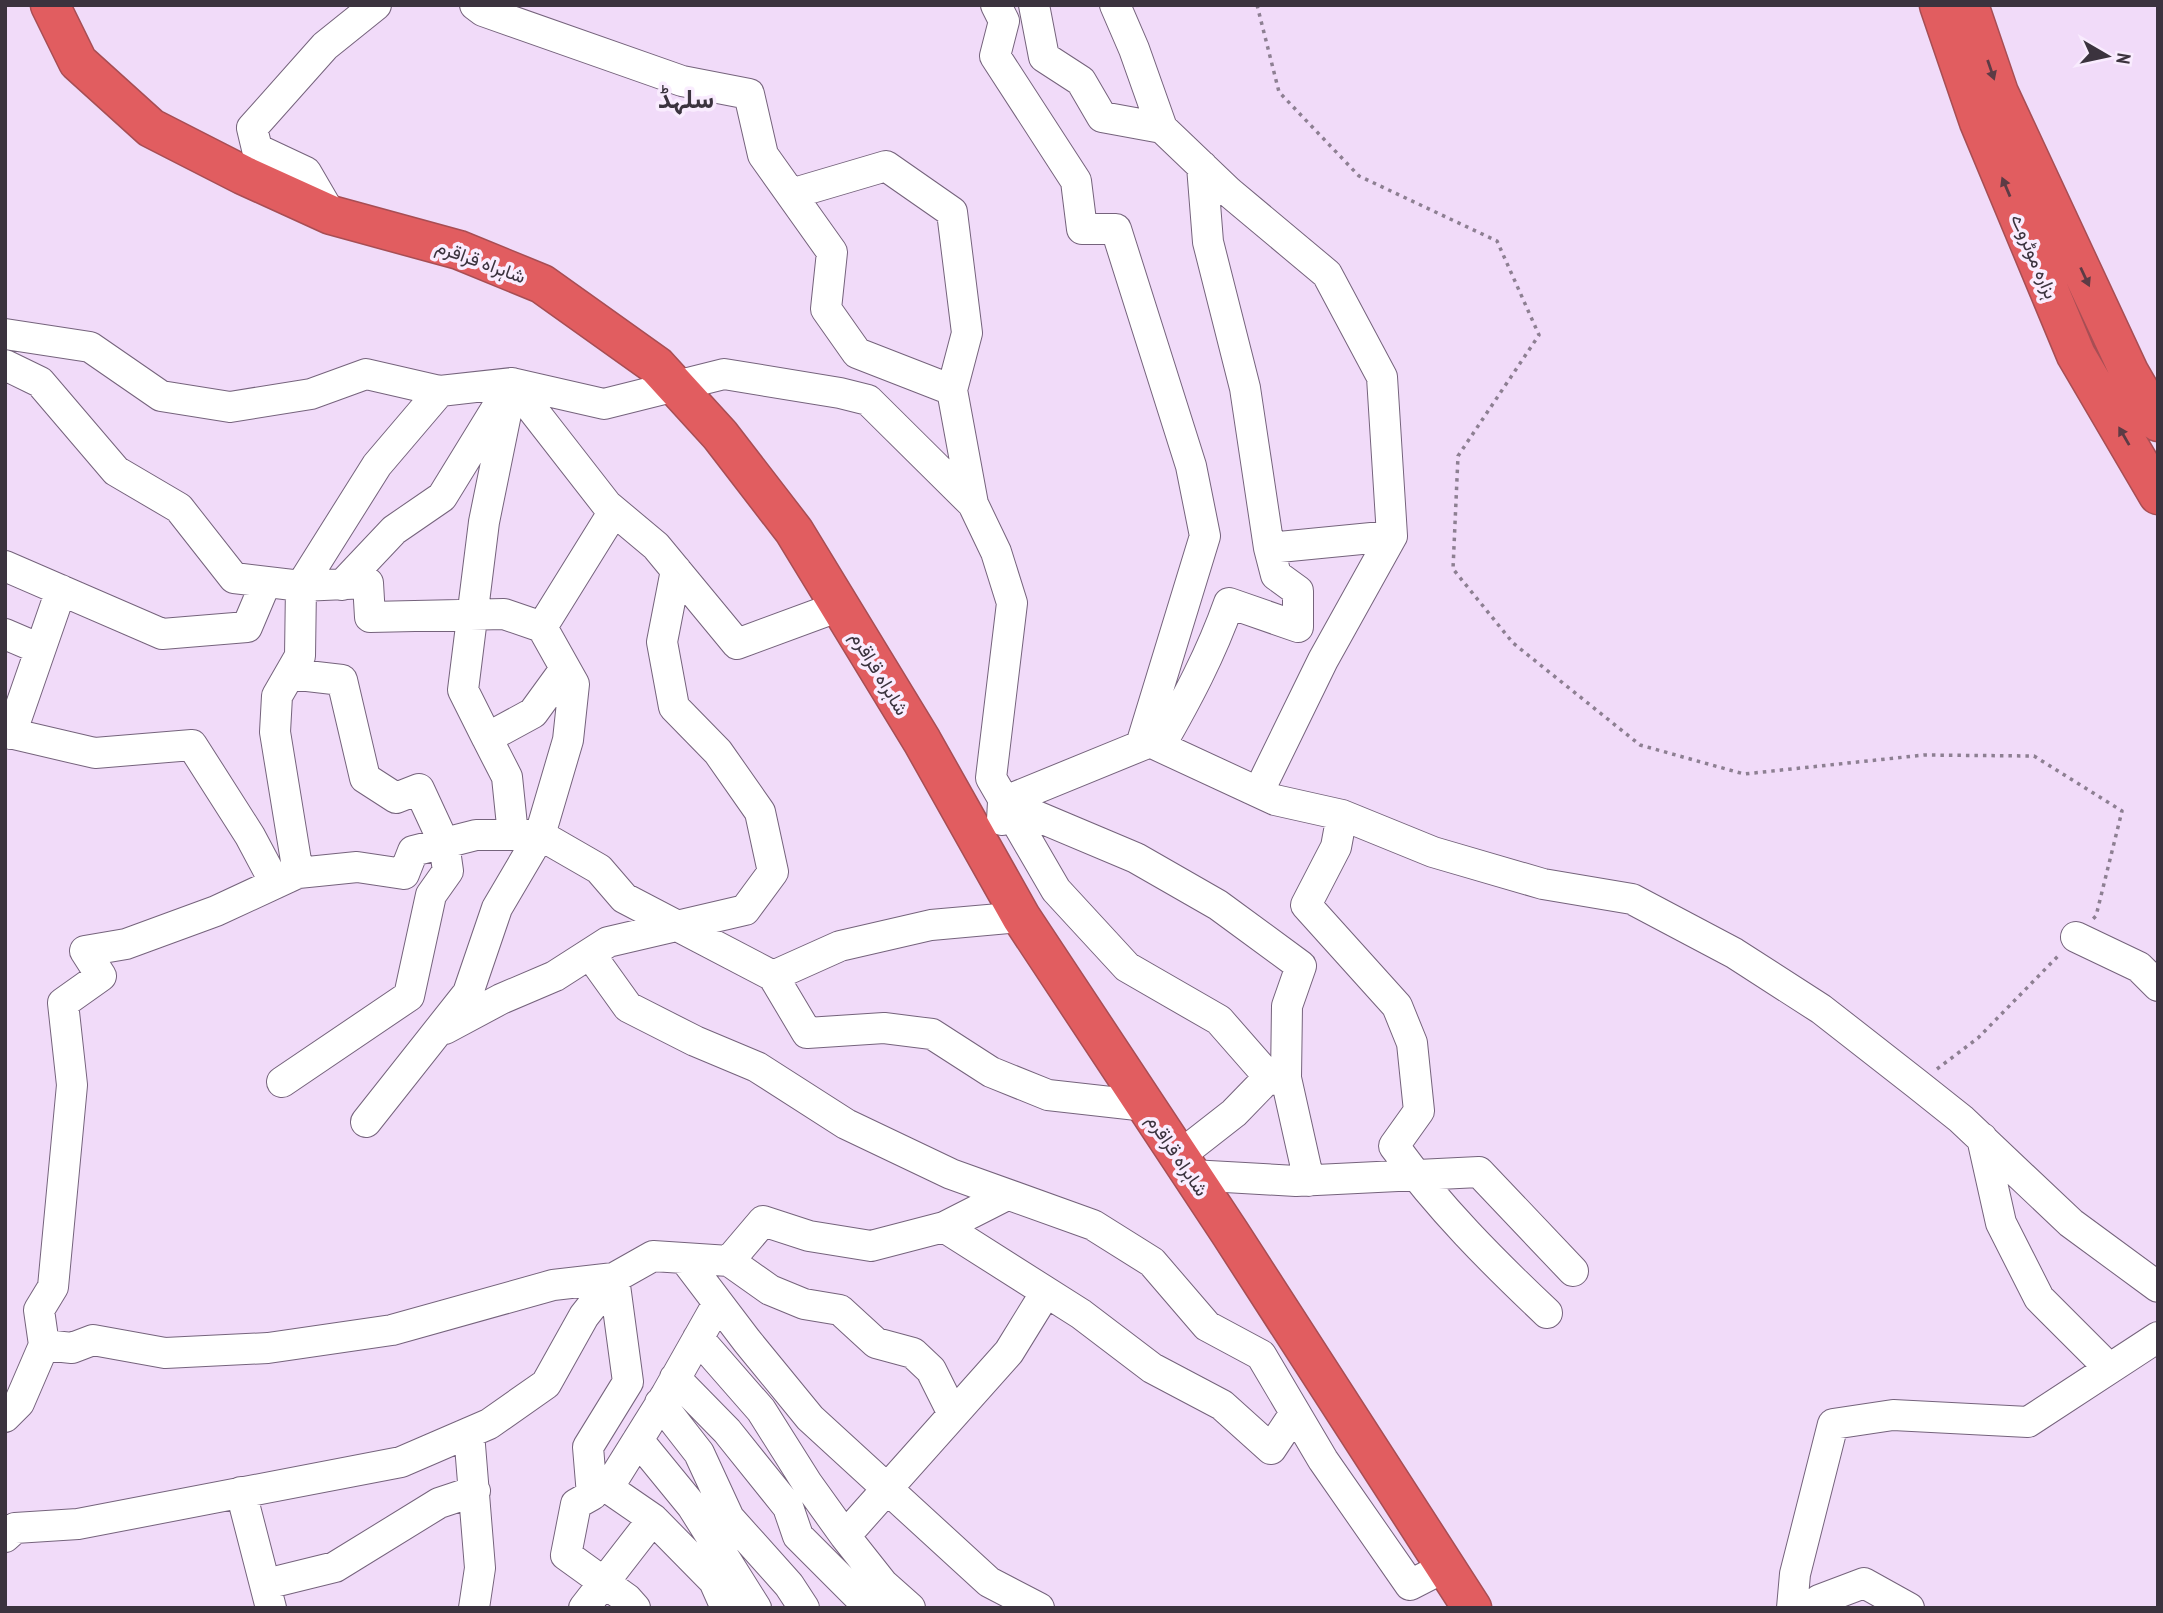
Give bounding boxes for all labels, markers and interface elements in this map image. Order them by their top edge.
north arrow [2072,21,2142,91]
text: N [2111,52,2136,66]
one-way arrow [1986,59,1997,80]
district label: سلہڈ [658,82,714,115]
one-way arrow [2000,176,2011,197]
street label: ہزارہ موٹروے [2005,210,2064,303]
street label: شاہراہ قراقرم [433,234,529,289]
one-way arrow [2079,267,2091,287]
one-way arrow [2117,427,2130,446]
street label: شاہراہ قراقرم [845,627,914,720]
street label: شاہراہ قراقرم [1141,1109,1214,1201]

